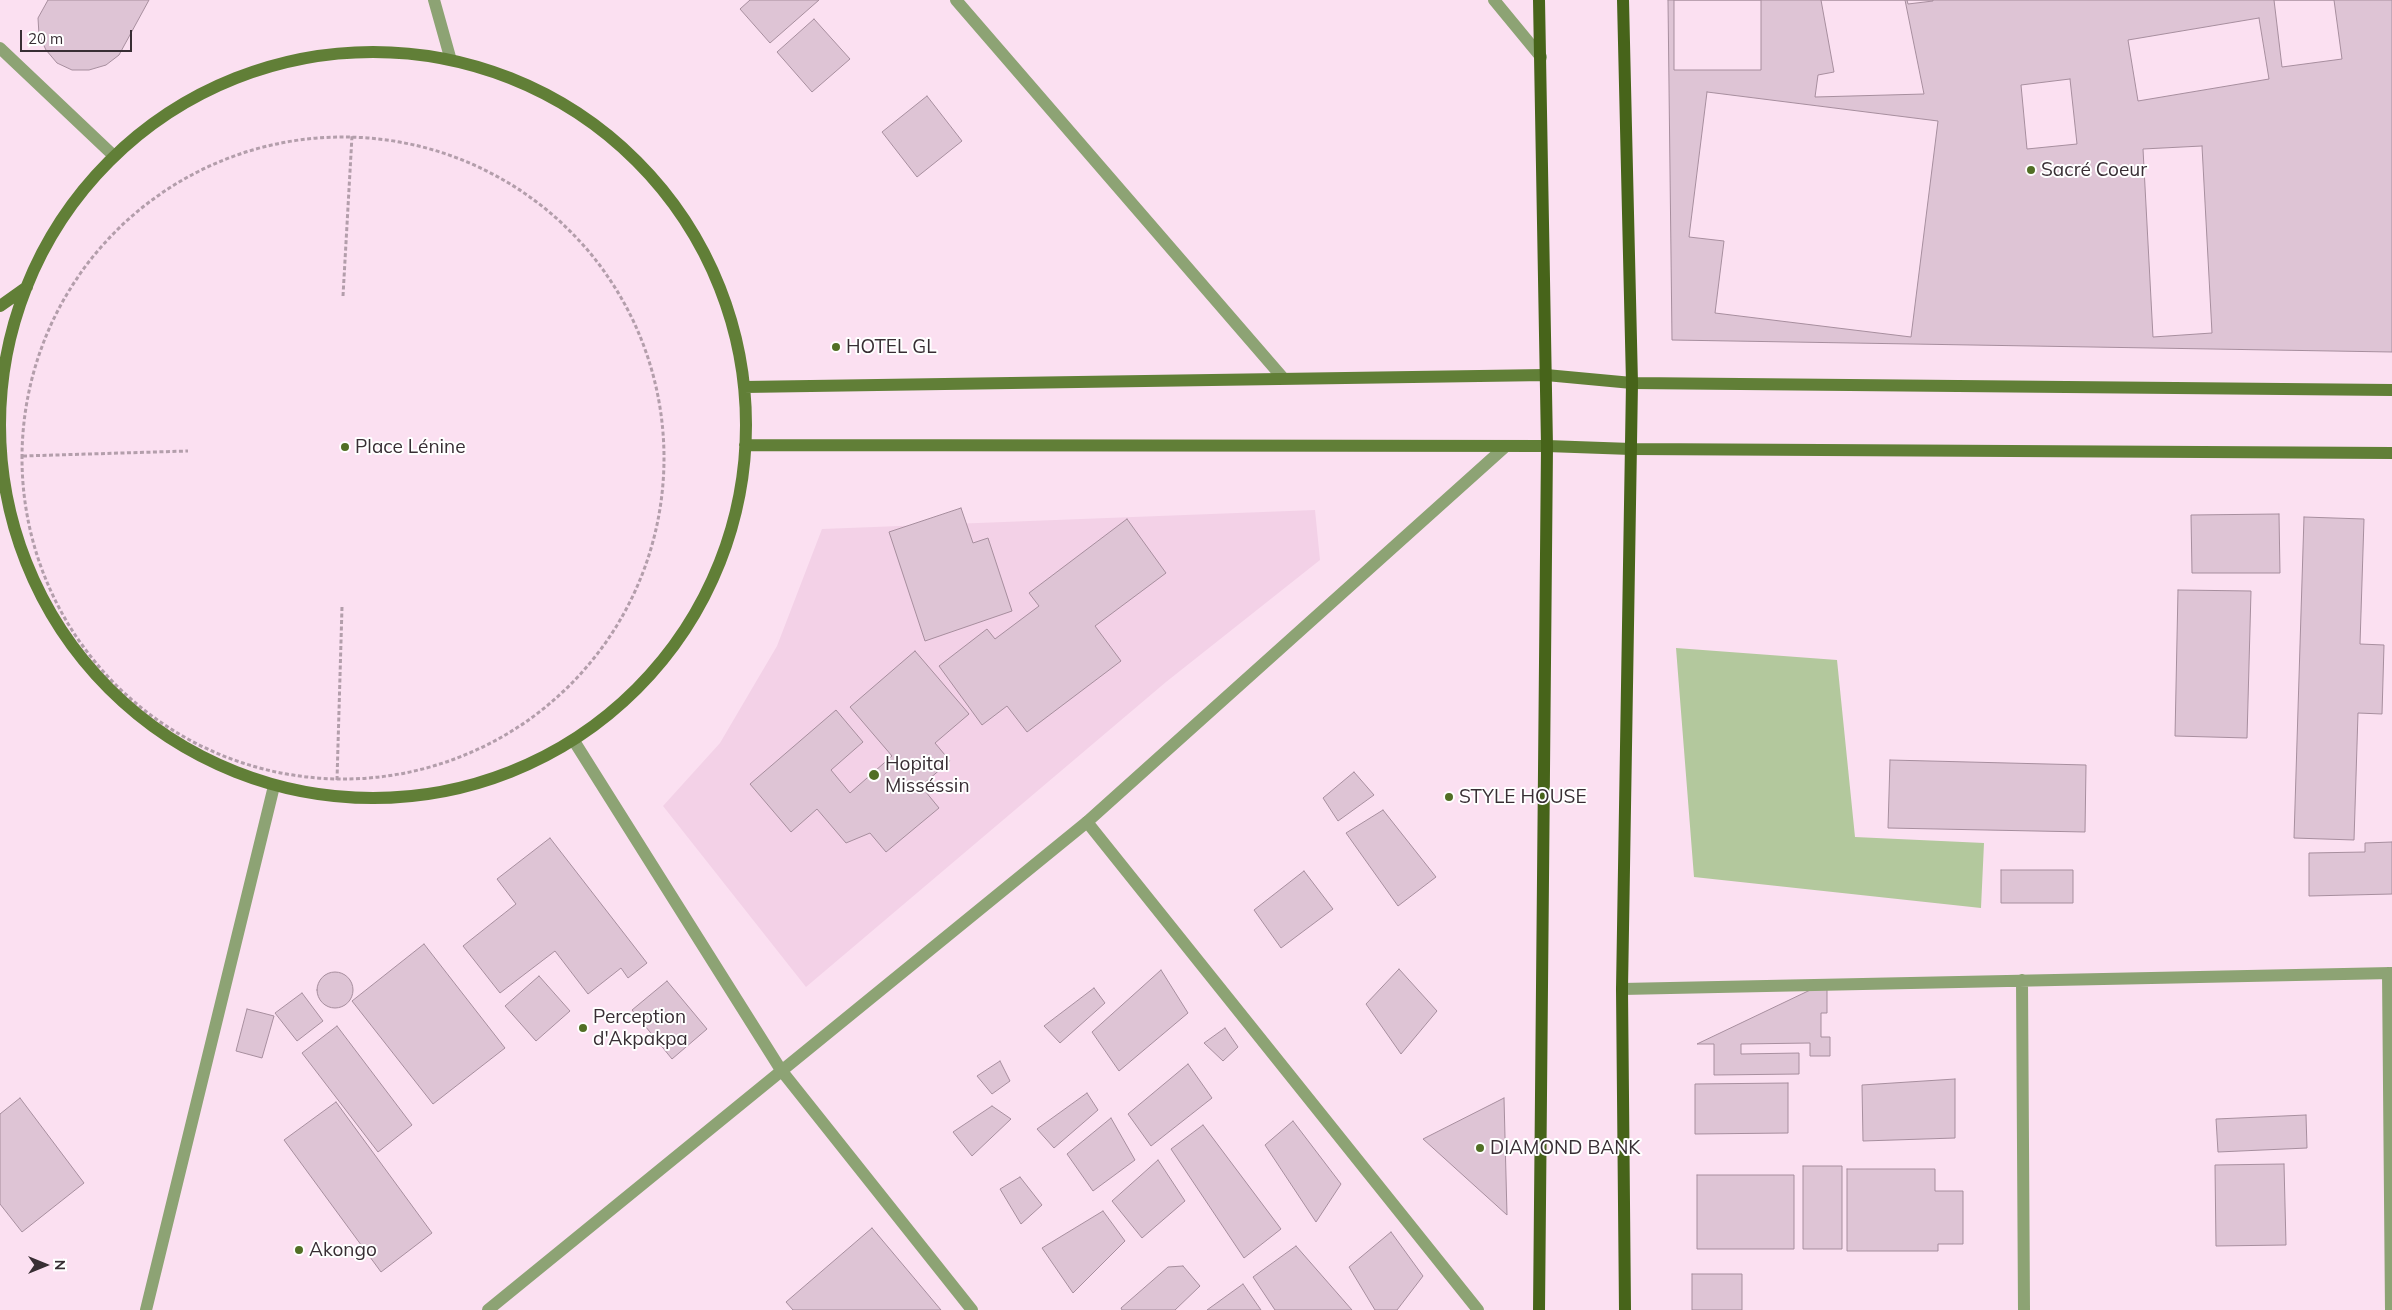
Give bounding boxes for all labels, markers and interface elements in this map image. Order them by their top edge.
scale bar [22,20,135,52]
text: 20 m [28,29,63,48]
place label: Sacré Coeur [2041,159,2147,181]
marker: Sacré Coeur [2025,164,2037,176]
place label: HOTEL GL [846,336,937,358]
marker: HOTEL GL [830,341,842,353]
place label: Place Lénine [355,436,466,458]
marker: Place Lénine [339,441,351,453]
place label: Hopital Misséssin [885,753,970,797]
marker: Hopital Misséssin [867,768,881,782]
place label: STYLE HOUSE [1459,786,1587,808]
marker: STYLE HOUSE [1443,791,1455,803]
place label: Perception d'Akpakpa [593,1006,688,1050]
marker: Perception d'Akpakpa [577,1022,589,1034]
place label: DIAMOND BANK [1490,1137,1640,1159]
marker: DIAMOND BANK [1474,1142,1486,1154]
place label: Akongo [309,1239,377,1261]
north arrow [20,1240,70,1290]
marker: Akongo [293,1244,305,1256]
text: N [51,1260,69,1270]

